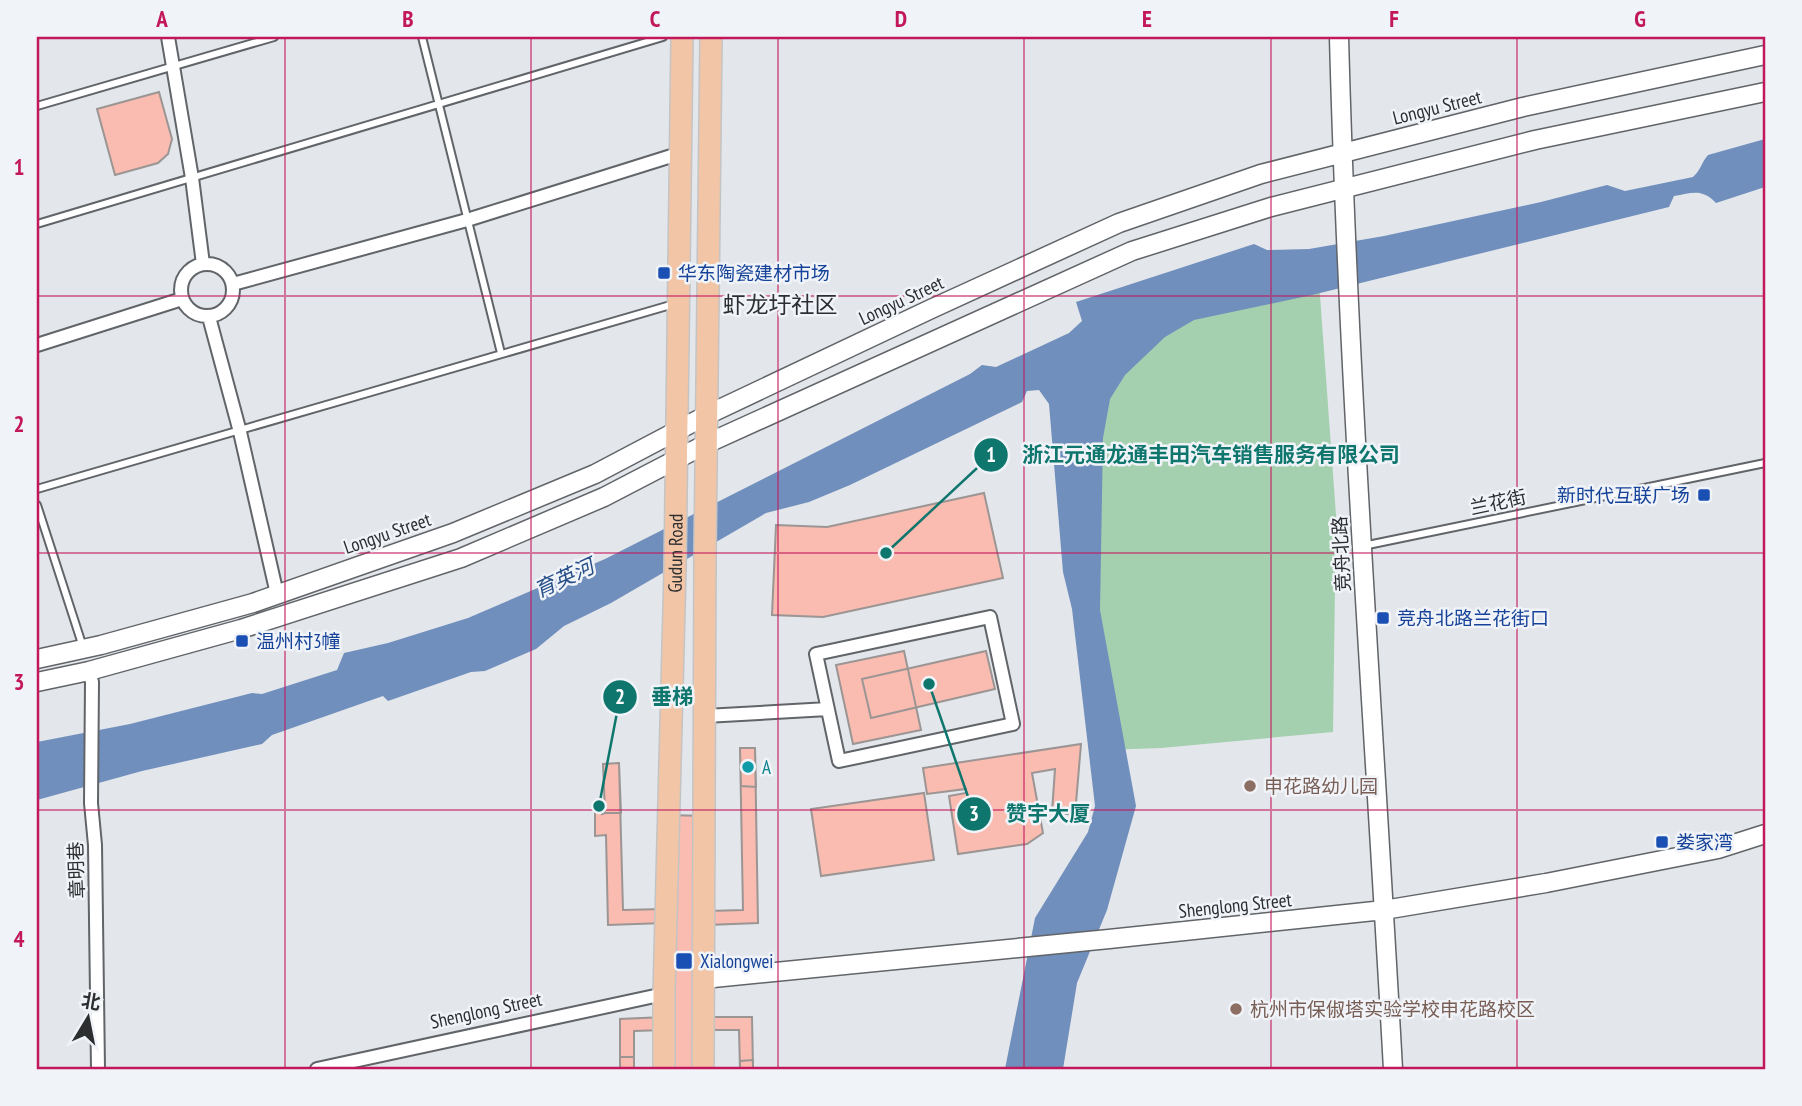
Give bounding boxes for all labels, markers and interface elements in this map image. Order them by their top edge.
text: A [155,4,168,33]
text: B [402,4,414,33]
text: C [650,4,661,33]
text: D [895,4,907,33]
text: E [1142,4,1152,33]
text: F [1389,4,1399,33]
text: G [1634,4,1646,33]
street label: Longyu Street [1390,84,1485,130]
text: 1 [14,152,25,181]
place label: 华东陶瓷建材市场 [678,261,830,285]
marker: 华东陶瓷建材市场 [656,265,672,281]
street label: Longyu Street [855,270,948,330]
district label: 虾龙圩社区 [723,290,838,319]
text: 2 [14,409,25,438]
callout: 浙江元通龙通丰田汽车销售服务有限公司 [973,434,1414,476]
text: 1 [986,441,996,468]
text: 浙江元通龙通丰田汽车销售服务有限公司 [1022,441,1400,468]
place label: 新时代互联广场 [1557,483,1690,507]
street label: 兰花街 [1468,484,1528,520]
marker: 新时代互联广场 [1696,487,1712,503]
street label: Longyu Street [340,507,434,559]
street label: Gudun Road [662,514,688,593]
street label: 竞舟北路 [1327,515,1355,593]
water label: 育英河 [530,551,602,604]
place label: 竞舟北路兰花街口 [1397,606,1549,630]
marker: 竞舟北路兰花街口 [1375,610,1391,626]
place label: 温州村3幢 [256,629,341,653]
marker: 温州村3幢 [234,633,250,649]
text: 3 [14,667,25,696]
callout: 垂梯 [602,676,707,718]
text: 2 [615,683,625,710]
text: 垂梯 [651,683,693,710]
place label: A [762,755,771,779]
marker: A [740,759,756,775]
place label: 申花路幼儿园 [1264,774,1378,798]
marker: 申花路幼儿园 [1242,778,1258,794]
callout: 赞宇大厦 [957,793,1104,835]
text: 3 [969,800,979,827]
text: 赞宇大厦 [1006,800,1090,827]
place label: 娄家湾 [1676,830,1733,854]
marker: 娄家湾 [1654,834,1670,850]
street label: 章明巷 [63,841,89,899]
street label: Shenglong Street [1177,887,1293,923]
text: 4 [14,924,25,953]
place label: Xialongwei [700,949,773,973]
marker: Xialongwei [674,951,694,971]
north arrow [52,984,122,1054]
street label: Shenglong Street [428,986,545,1034]
text: 北 [80,988,102,1015]
place label: 杭州市保俶塔实验学校申花路校区 [1250,997,1535,1021]
marker: 杭州市保俶塔实验学校申花路校区 [1228,1001,1244,1017]

